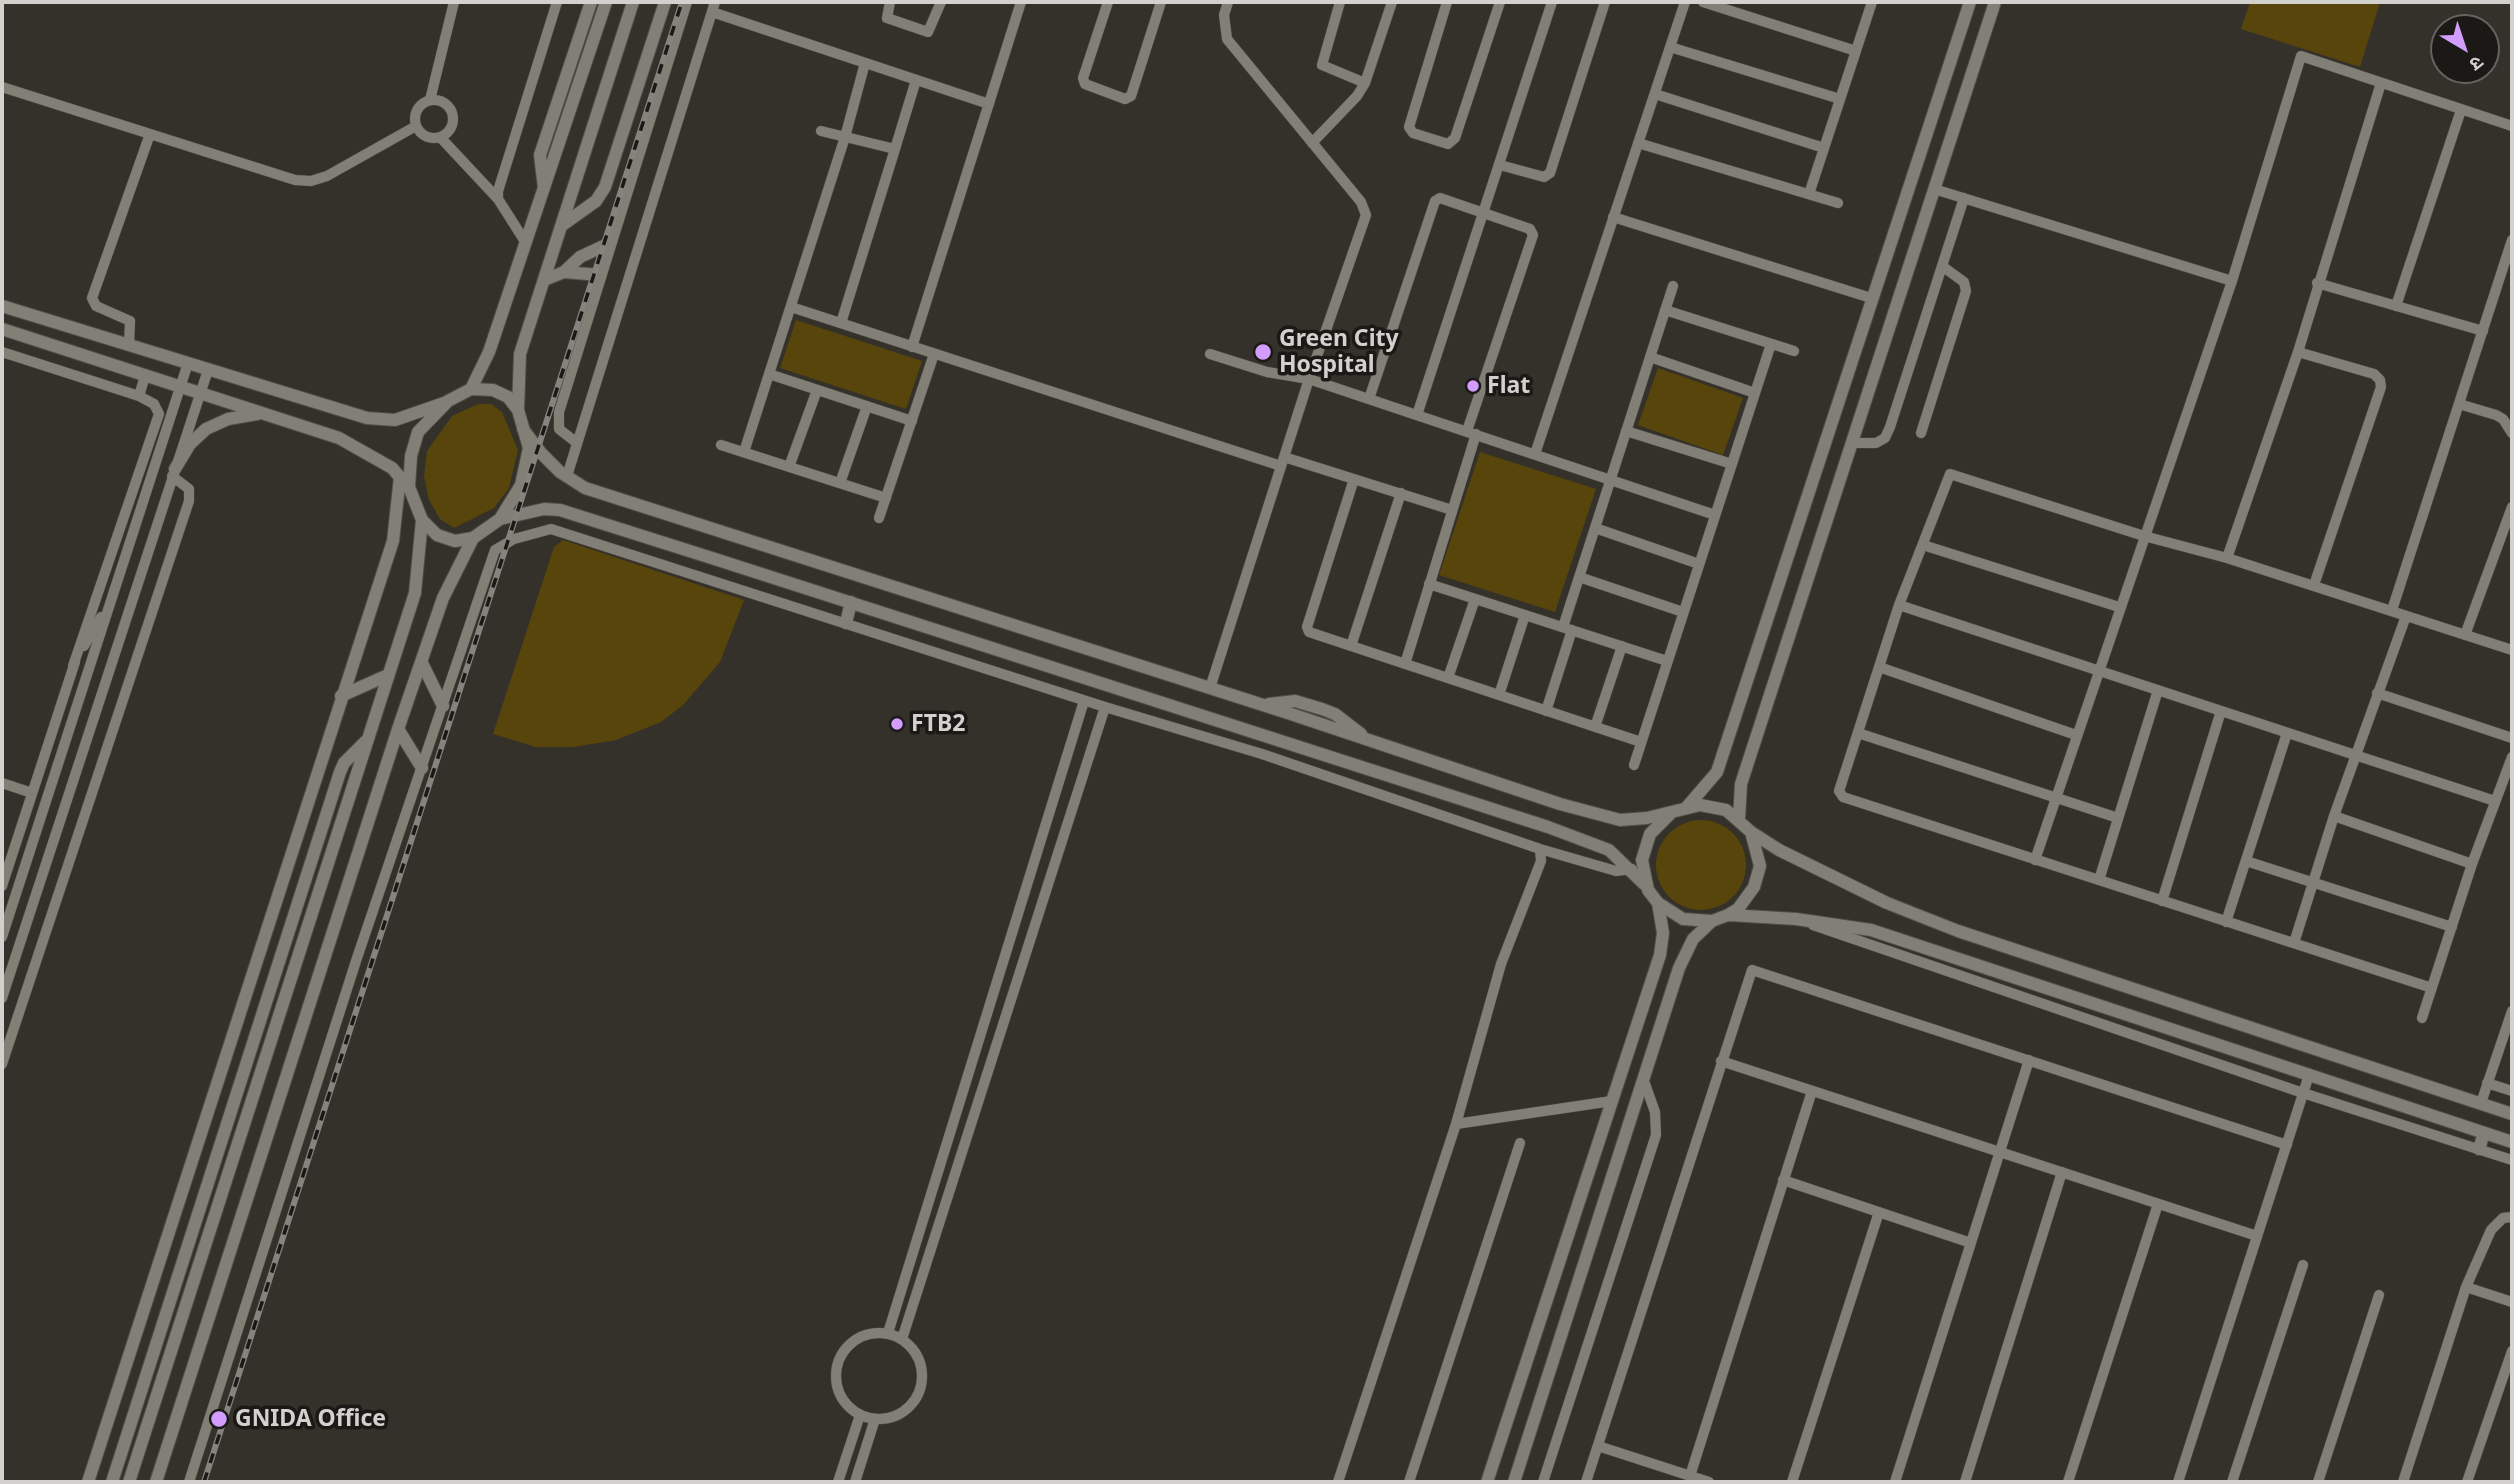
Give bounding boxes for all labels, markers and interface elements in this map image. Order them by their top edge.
north arrow [2430,14,2500,84]
text: उ [2464,50,2489,77]
place label: Green City Hospital [1279,325,1399,379]
marker: Green City Hospital [1253,342,1273,362]
place label: Flat [1487,372,1530,400]
marker: Flat [1465,378,1481,394]
place label: FTB2 [911,710,965,738]
marker: FTB2 [889,716,905,732]
place label: GNIDA Office [235,1405,386,1433]
marker: GNIDA Office [209,1409,229,1429]

